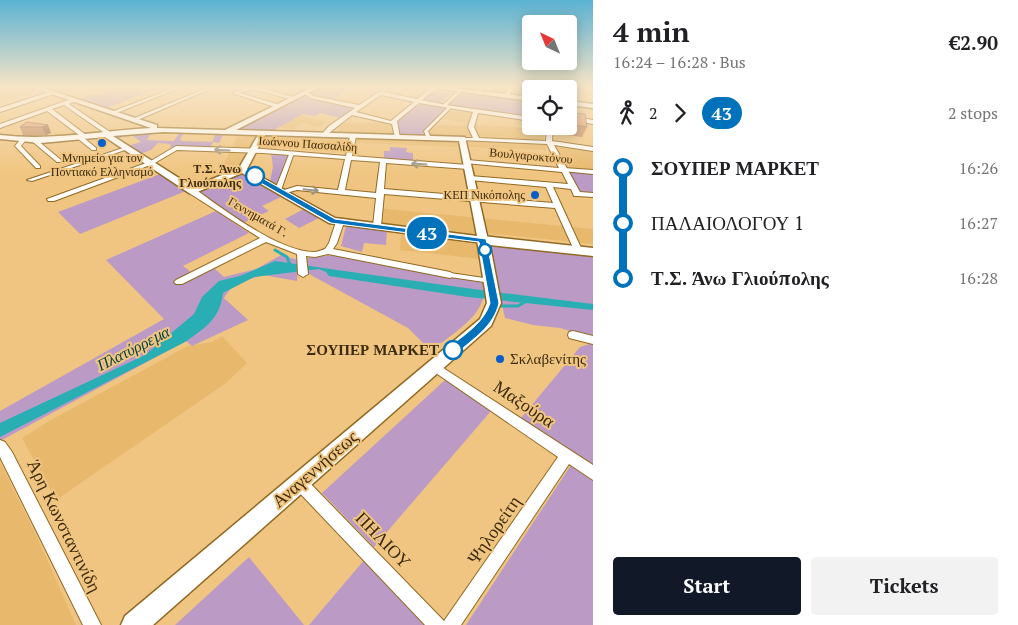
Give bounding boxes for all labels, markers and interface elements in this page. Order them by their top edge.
text: 4 min [613,13,690,50]
north arrow [522,15,578,70]
map controls [522,15,577,135]
text: €2.90 [949,30,998,55]
text: 16:24 – 16:28 · Bus [613,51,746,73]
button: locate [522,80,577,135]
icon: walk [613,99,641,127]
icon: forward [666,99,694,127]
text: 43 [712,101,732,125]
text: 2 [649,102,658,124]
text: 2 stops [948,102,998,124]
street label: Ιωάννου Πασσαλίδη [258,133,358,154]
marker: Μνημείο για τον Ποντιακό Ελληνισμό [96,137,108,149]
street label: Βουλγαροκτόνου [489,144,573,167]
one-way arrow [215,146,231,155]
place label: Μνημείο για τον Ποντιακό Ελληνισμό [51,150,153,179]
text: ΣΟΥΠΕΡ ΜΑΡΚΕΤ [651,155,819,180]
text: 16:26 [959,157,998,179]
one-way arrow [412,159,428,168]
place label: Τ.Σ. Άνω Γλιούπολης [180,161,242,190]
marker: Τ.Σ. Άνω Γλιούπολης [245,166,265,186]
one-way arrow [303,185,319,194]
place label: ΚΕΠ Νικόπολης [444,187,525,202]
marker: ΚΕΠ Νικόπολης [529,189,541,201]
street label: Γεννηματά Γ. [226,193,291,240]
text: ΠΑΛΑΙΟΛΟΓΟΥ 1 [651,210,804,235]
text: 16:27 [959,212,998,234]
line badge: 43 [404,217,450,249]
text: 43 [417,221,437,245]
unlabelled marker [478,243,492,257]
text: Τ.Σ. Άνω Γλιούπολης [651,265,829,290]
text: 16:28 [959,267,998,289]
water label: Πλατύρρεμα [92,320,174,376]
place label: ΣΟΥΠΕΡ ΜΑΡΚΕΤ [306,339,439,359]
marker: ΣΟΥΠΕΡ ΜΑΡΚΕΤ [443,340,463,360]
place label: Σκλαβενίτης [510,348,586,368]
marker: Σκλαβενίτης [494,353,506,365]
street label: Μαξούρα [489,374,560,433]
street label: Αναγεννήσεως [266,424,362,512]
street label: Άρη Κωνσταντινίδη [22,455,108,596]
street label: Ψηλορείτη [461,490,526,568]
street label: ΠΗΛΙΟΥ [351,506,417,573]
button: Start [613,557,801,615]
button: Tickets [811,557,998,615]

